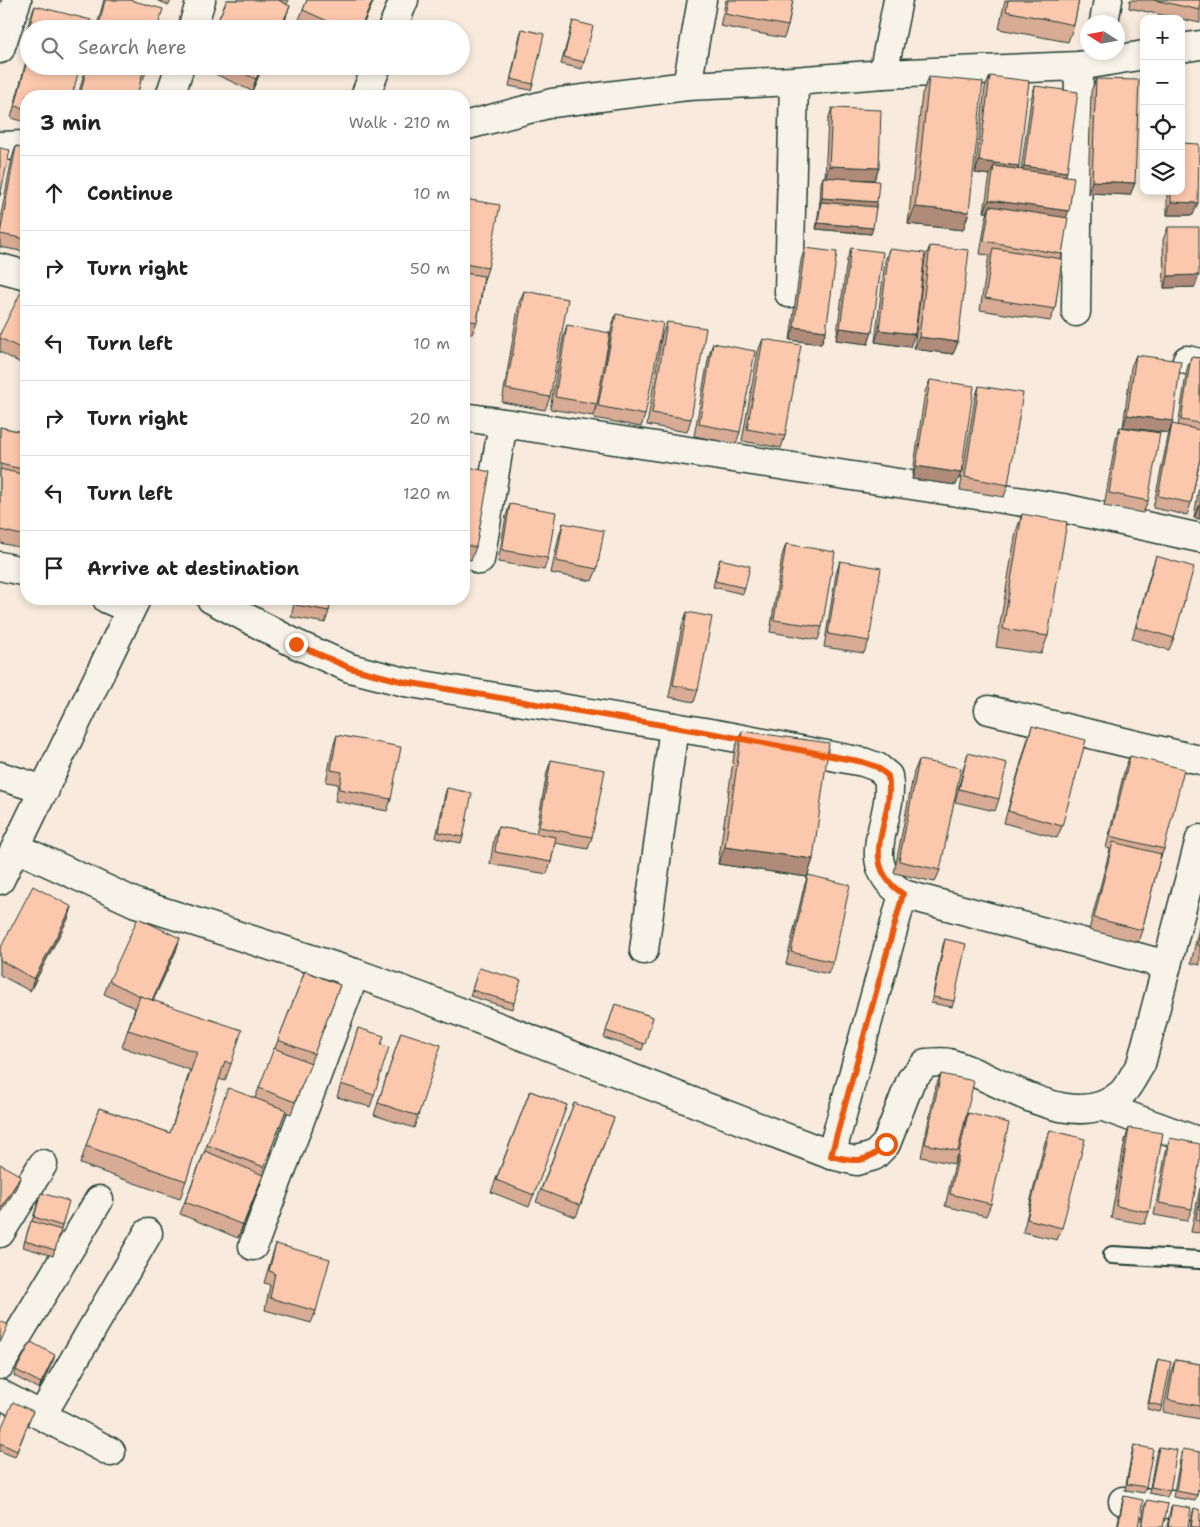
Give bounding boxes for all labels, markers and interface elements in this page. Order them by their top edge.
north arrow [1080,15,1125,60]
map controls [1140,15,1185,195]
button: + [1140,15,1185,60]
search box [20,20,470,75]
icon: search [38,34,66,62]
text: Search here [78,35,187,60]
button: − [1140,60,1185,105]
button: locate [1140,105,1185,150]
text: 3 min [40,109,101,137]
text: Walk · 210 m [349,112,450,133]
button: layers [1140,150,1185,195]
icon: ahead [40,179,68,207]
text: Continue [87,181,173,206]
text: 10 m [413,183,450,204]
icon: right [40,254,68,282]
text: Turn right [87,256,188,281]
text: 50 m [410,258,450,279]
icon: left [40,329,68,357]
text: Turn left [87,331,173,356]
text: 10 m [413,333,450,354]
icon: right [40,404,68,432]
text: Turn right [87,406,188,431]
text: 20 m [409,408,450,429]
icon: left [40,479,68,507]
text: Turn left [87,481,173,506]
text: 120 m [403,483,450,504]
icon: arrive [40,554,68,582]
text: Arrive at destination [87,556,299,581]
route end [285,633,308,656]
route start [875,1133,898,1156]

